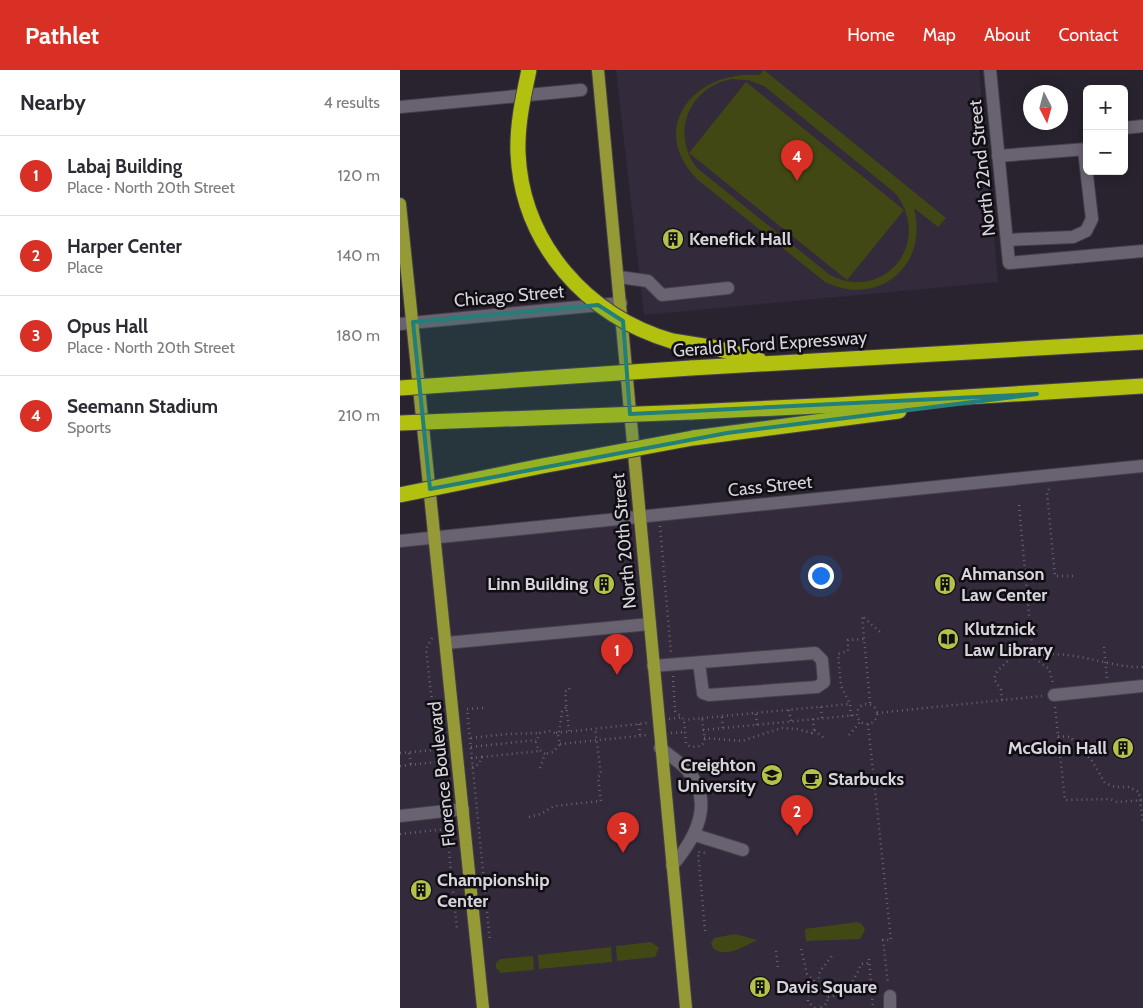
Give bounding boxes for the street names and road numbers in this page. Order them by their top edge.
street label: North 22nd Street [964,99,1000,237]
street label: Chicago Street [453,280,565,312]
street label: Gerald R Ford Expressway [672,326,868,362]
street label: Cass Street [727,471,813,501]
street label: North 20th Street [607,472,641,610]
street label: Florence Boulevard [423,700,461,848]

